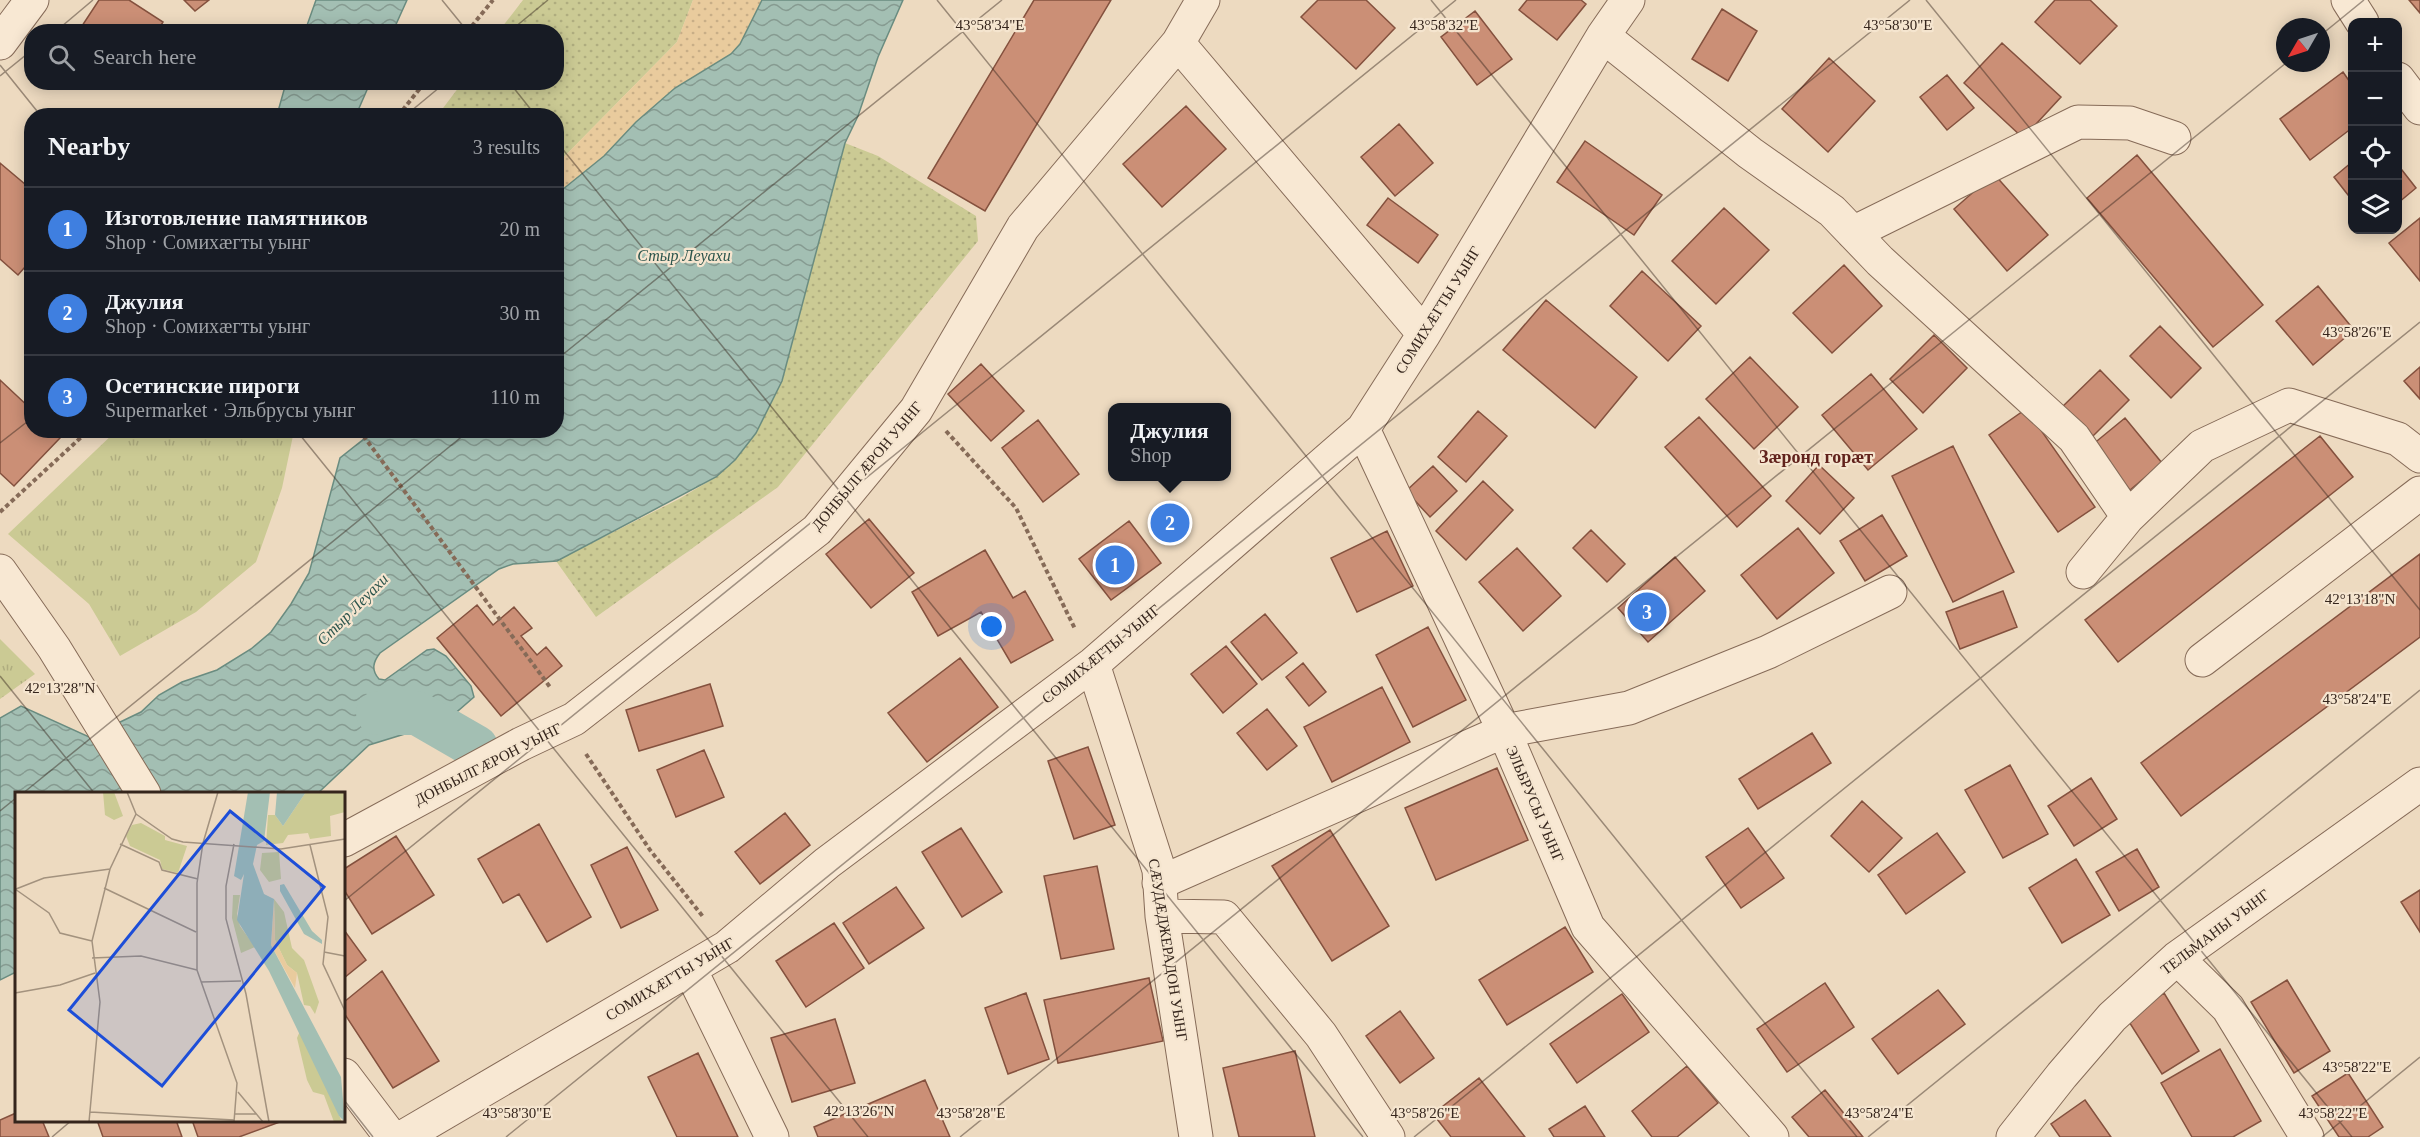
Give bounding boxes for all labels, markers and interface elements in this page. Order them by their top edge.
text: 43°58'34"E [956,17,1025,33]
text: 43°58'32"E [1410,17,1479,33]
text: 43°58'30"E [1864,17,1933,33]
north arrow [2276,18,2330,72]
map controls [2348,18,2402,234]
button: + [2348,18,2402,72]
search box [24,24,564,90]
icon: search [45,41,78,74]
text: Search here [93,44,196,69]
button: − [2348,72,2402,126]
button: locate [2348,126,2402,180]
text: Nearby [48,132,130,161]
text: 3 results [473,136,540,158]
button: layers [2348,180,2402,234]
text: Изготовление памятников [105,205,368,230]
text: 1 [63,218,73,240]
text: 20 m [499,218,540,240]
text: Shop · Сомихæгты уынг [105,231,310,253]
street label: СОМИХÆГТЫ УЫНГ [1392,243,1484,377]
water label: Стыр Леуахи [637,247,731,265]
text: Джулия [105,289,183,314]
text: 2 [63,302,73,324]
text: 30 m [499,302,540,324]
text: Shop · Сомихæгты уынг [105,315,310,337]
text: 43°58'26"E [2323,324,2392,340]
text: Осетинские пироги [105,373,300,398]
text: 3 [63,386,73,408]
text: 110 m [490,386,540,408]
street label: ДОНБЫЛГÆРОН УЫНГ [809,398,926,534]
text: Supermarket · Эльбрусы уынг [105,399,355,421]
popup [1108,403,1231,481]
text: Джулия [1130,418,1209,443]
text: Shop [1130,444,1171,466]
district label: Зæронд горæт [1759,447,1873,467]
pin: 2 [1150,500,1190,546]
pin: 1 [1096,542,1134,588]
water label: Стыр Леуахи [313,570,392,649]
pin: 3 [1628,590,1666,634]
text: 42°13'18"N [2325,591,2395,607]
street label: СОМИХÆГТЫ УЫНГ [1039,601,1163,706]
your location [977,612,1006,641]
text: 42°13'28"N [25,680,95,696]
text: 43°58'24"E [2323,691,2392,707]
street label: ДОНБЫЛГÆРОН УЫНГ [412,720,565,808]
street label: ЭЛЬБРУСЫ УЫНГ [1503,743,1567,865]
inset map [15,792,345,1122]
street label: СÆУДÆДЖЕРАДОН УЫНГ [1146,857,1190,1043]
street label: ТЕЛЬМАНЫ УЫНГ [2158,886,2273,978]
street label: СОМИХÆГТЫ УЫНГ [603,934,737,1024]
text: 43°58'22"E [2323,1059,2392,1075]
text: 42°13'26"N [824,1103,894,1119]
text: 43°58'30"E [483,1105,552,1121]
text: 43°58'28"E [937,1105,1006,1121]
text: 43°58'26"E [1391,1105,1460,1121]
text: 43°58'24"E [1845,1105,1914,1121]
text: 43°58'22"E [2299,1105,2368,1121]

